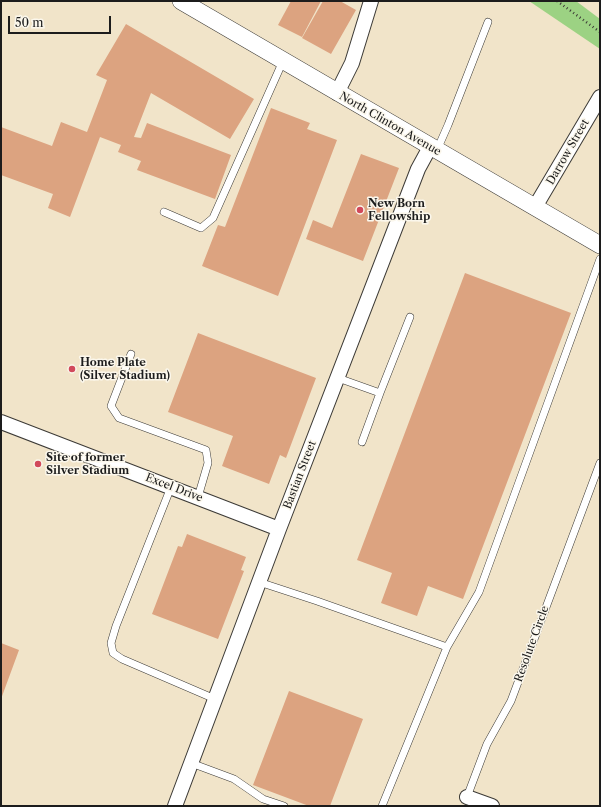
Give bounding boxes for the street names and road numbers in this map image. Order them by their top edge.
street label: North Clinton Avenue [337,89,443,159]
street label: Darrow Street [544,117,592,187]
street label: Bastian Street [281,439,319,511]
street label: Excel Drive [143,471,205,505]
street label: Resolute Circle [512,604,552,684]

